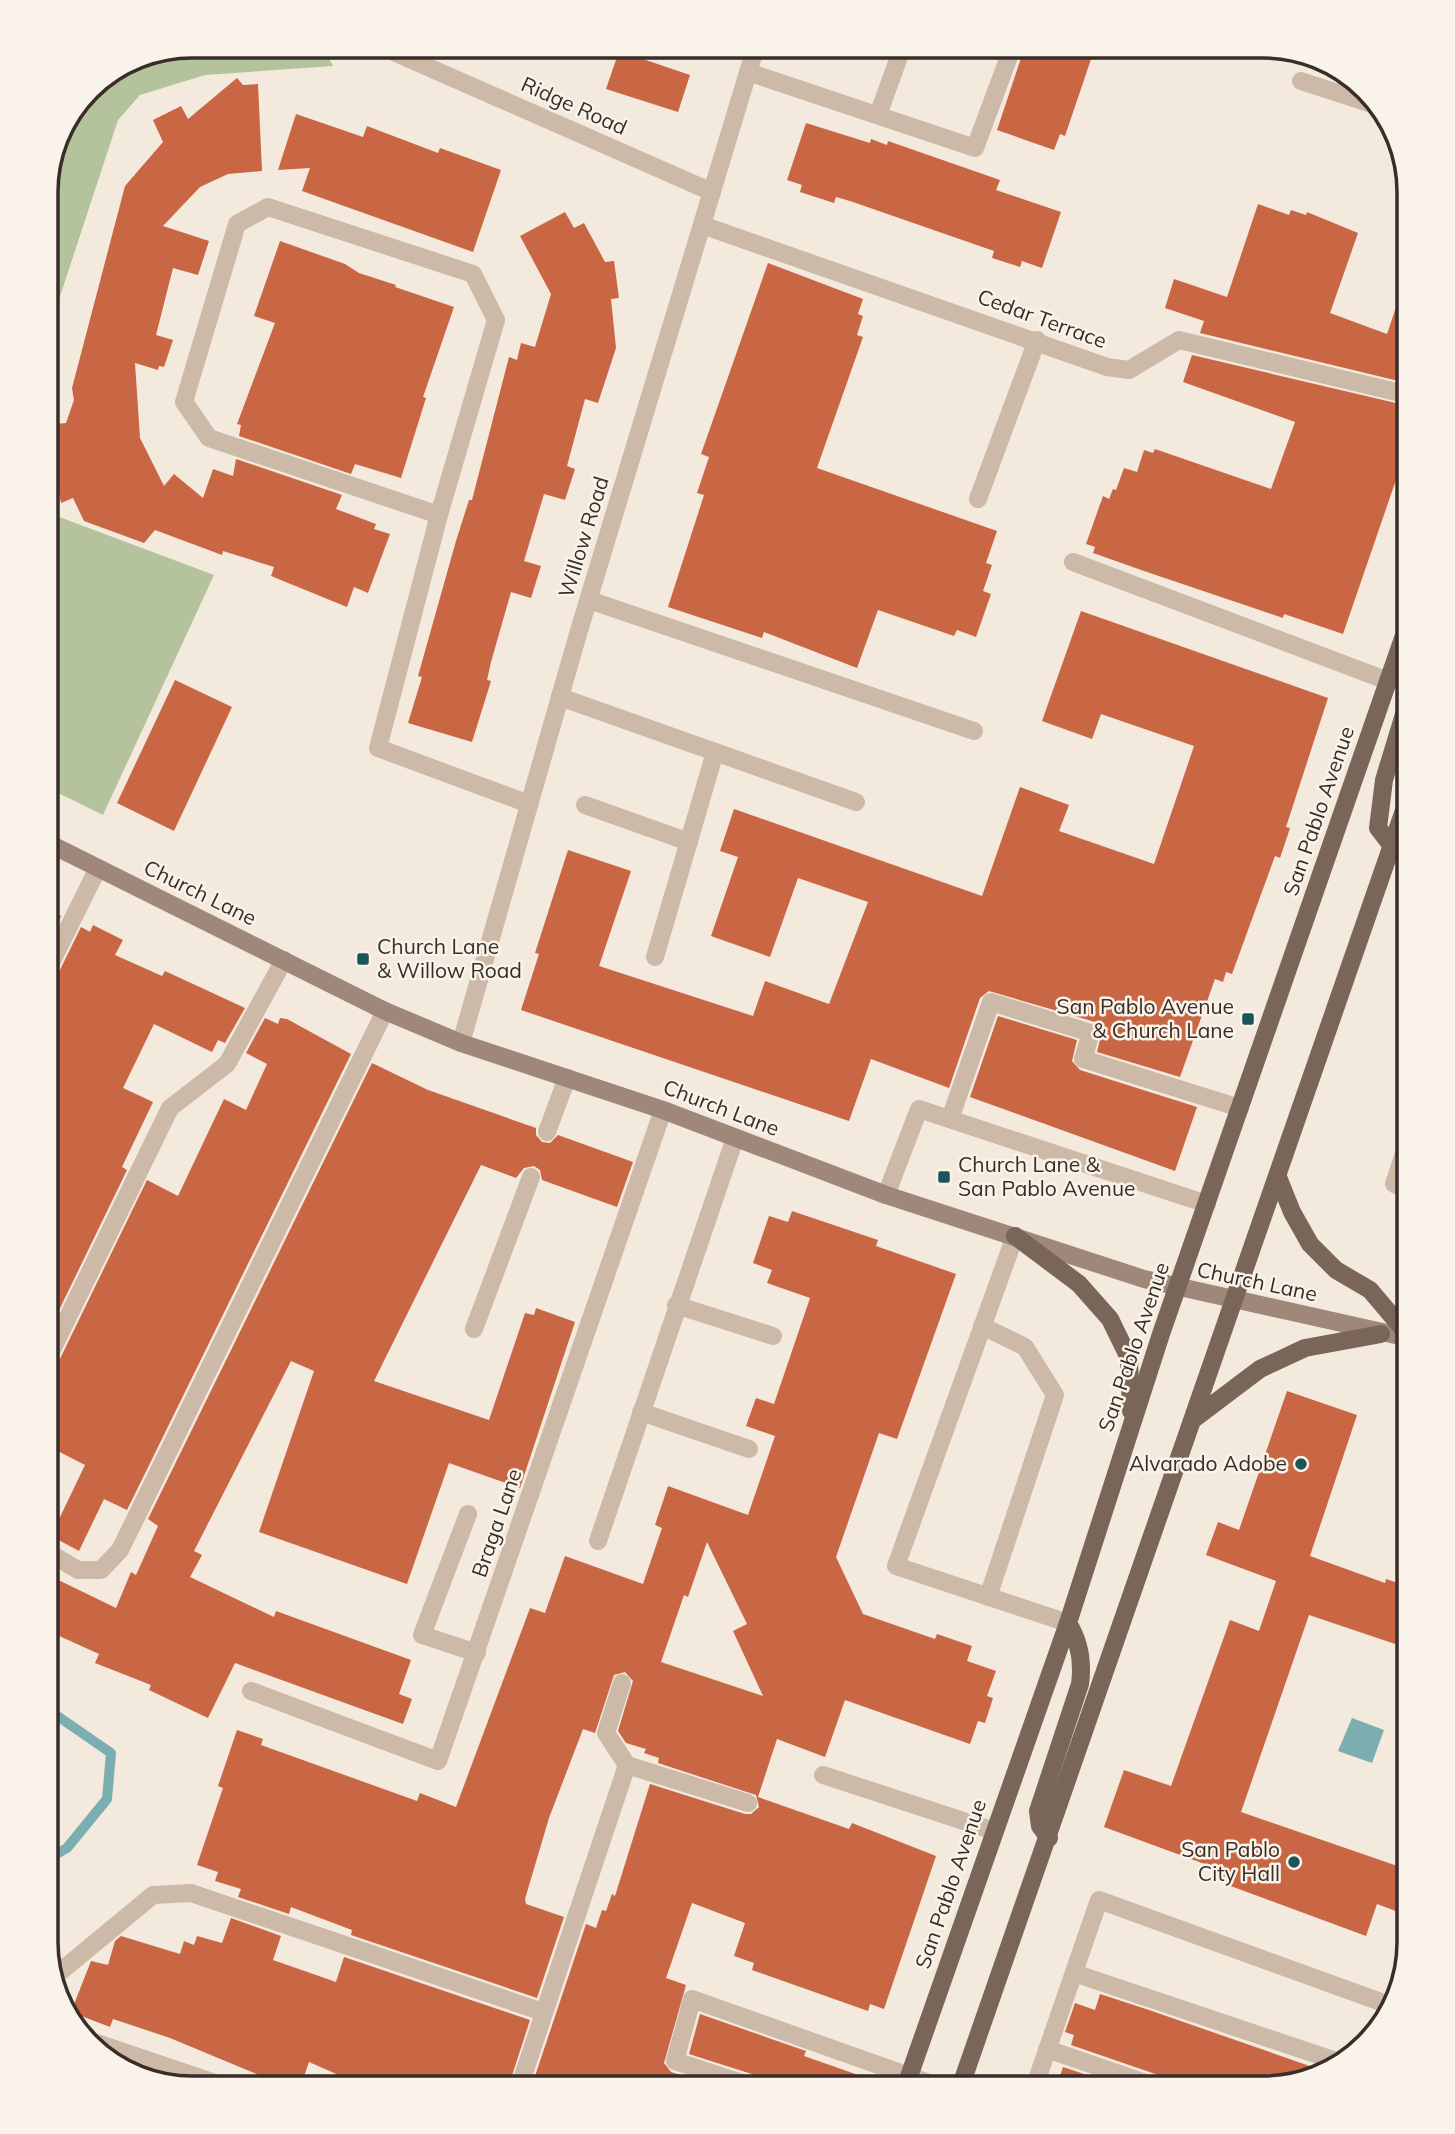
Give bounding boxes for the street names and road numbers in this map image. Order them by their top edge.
street label: Ridge Road [517,70,631,140]
street label: Cedar Terrace [974,283,1110,353]
street label: Willow Road [552,473,614,600]
street label: San Pablo Avenue [1277,723,1359,899]
street label: Church Lane [140,854,261,931]
street label: Church Lane [660,1073,783,1141]
street label: Church Lane [1195,1256,1320,1306]
street label: San Pablo Avenue [1092,1259,1174,1435]
street label: Braga Lane [465,1465,527,1580]
street label: San Pablo Avenue [909,1796,991,1972]

